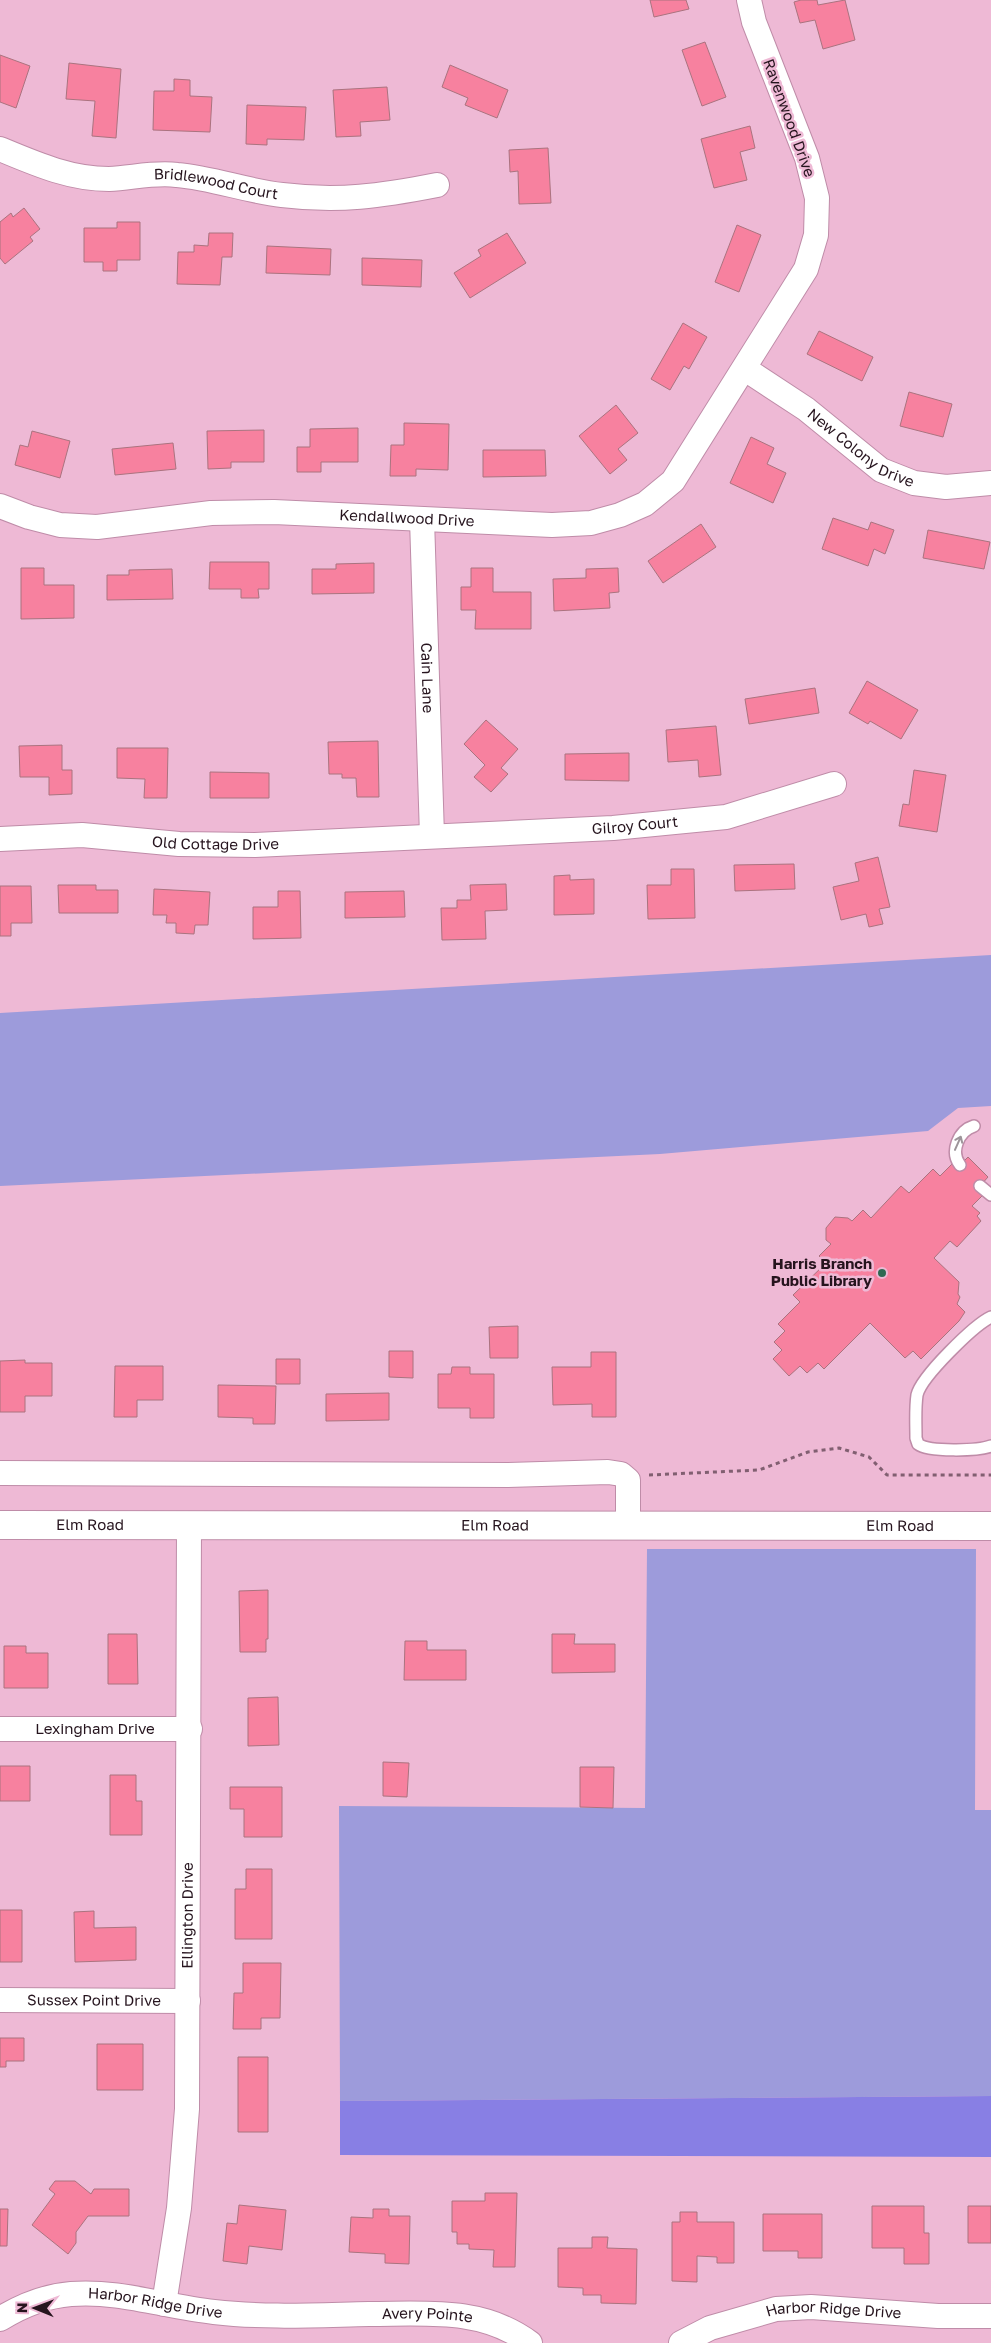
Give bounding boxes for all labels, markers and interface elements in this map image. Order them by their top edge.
street label: Ravenwood Drive [760,56,820,179]
street label: Bridlewood Court [154,164,279,202]
street label: New Colony Drive [804,404,917,490]
street label: Kendallwood Drive [339,505,475,529]
street label: Cain Lane [418,642,438,714]
street label: Gilroy Court [591,812,679,837]
street label: Old Cottage Drive [151,832,280,853]
one-way arrow [954,1136,964,1151]
place label: Harris Branch Public Library [771,1254,872,1289]
marker: Harris Branch Public Library [876,1267,888,1279]
street label: Elm Road [56,1515,124,1533]
street label: Elm Road [461,1515,529,1534]
street label: Elm Road [866,1516,934,1534]
street label: Lexingham Drive [35,1719,155,1737]
street label: Ellington Drive [177,1862,196,1969]
street label: Sussex Point Drive [27,1990,161,2009]
north arrow [10,2283,60,2333]
street label: Harbor Ridge Drive [88,2283,224,2321]
street label: Harbor Ridge Drive [763,2297,902,2321]
text: N [13,2302,30,2313]
street label: Avery Pointe [382,2303,475,2326]

